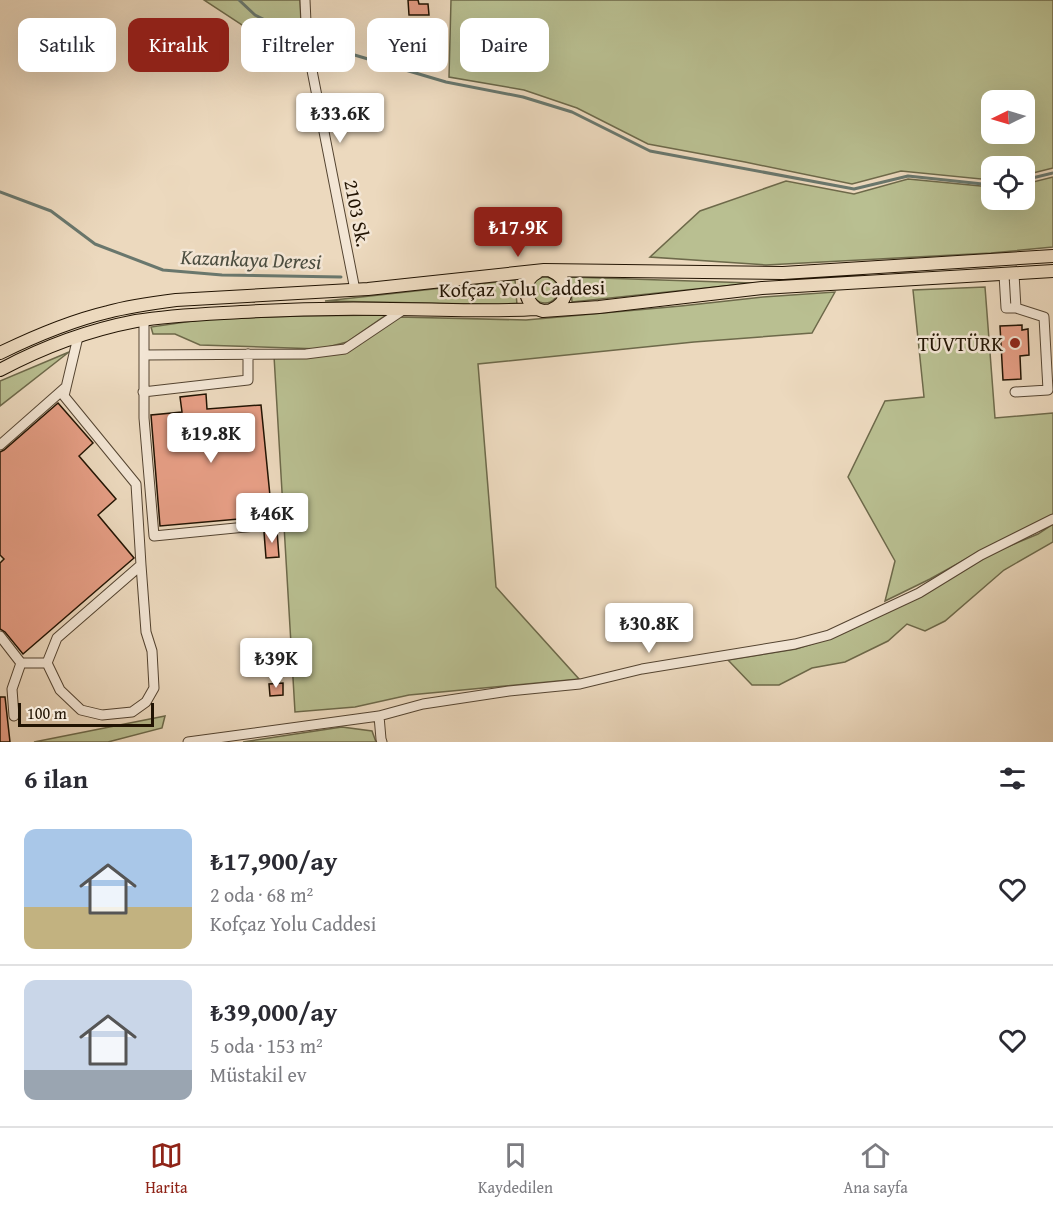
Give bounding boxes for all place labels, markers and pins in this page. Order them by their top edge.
pin: ₺33.6K [291,93,389,144]
pin: ₺17.9K [469,207,567,258]
place label: TÜVTÜRK [918,329,1003,358]
marker: TÜVTÜRK [1008,336,1022,350]
pin: ₺19.8K [162,413,260,464]
pin: ₺46K [236,493,308,544]
pin: ₺30.8K [600,603,698,654]
pin: ₺39K [240,638,312,689]

